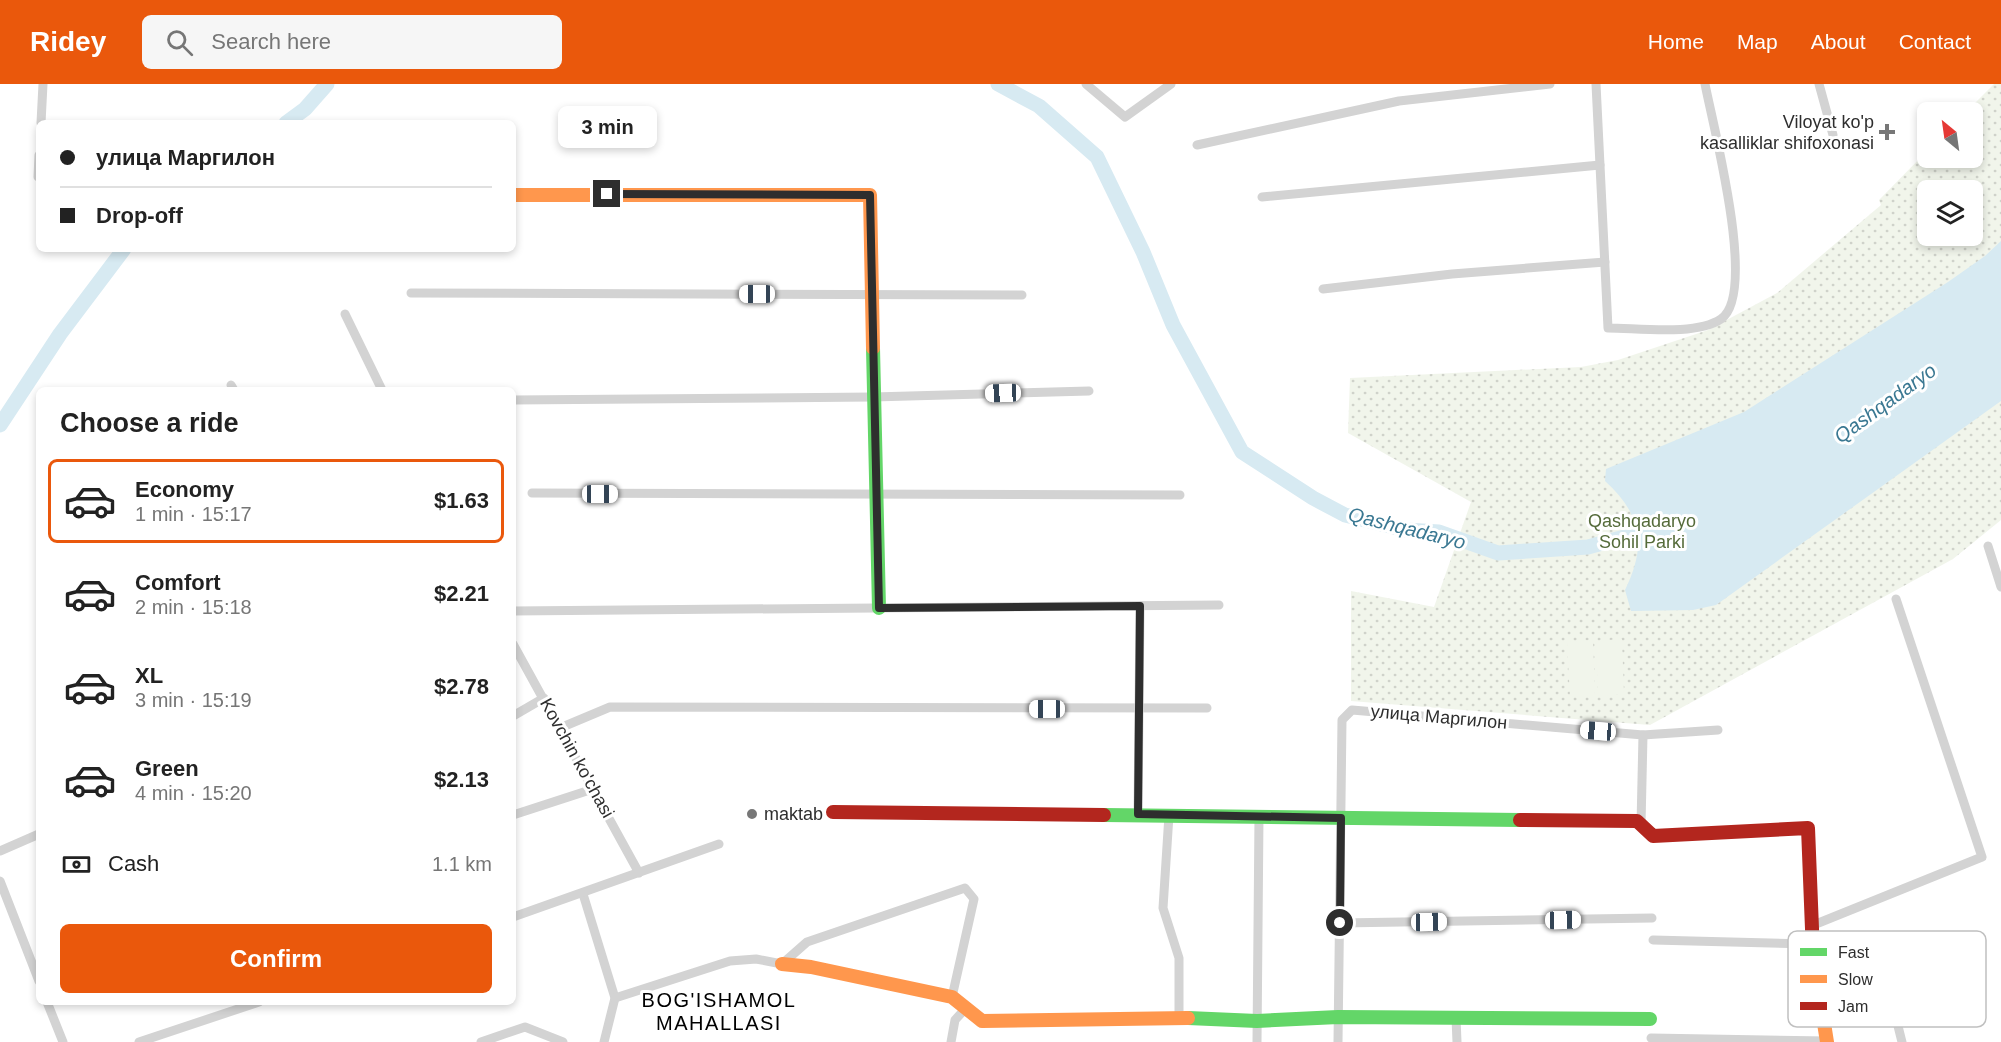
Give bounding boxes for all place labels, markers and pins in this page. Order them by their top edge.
place label: Viloyat ko'p kasalliklar shifoxonasi [1700,112,1874,153]
marker: Viloyat ko'p kasalliklar shifoxonasi [1878,123,1896,141]
place label: maktab [764,804,823,824]
marker: maktab [745,807,759,821]

